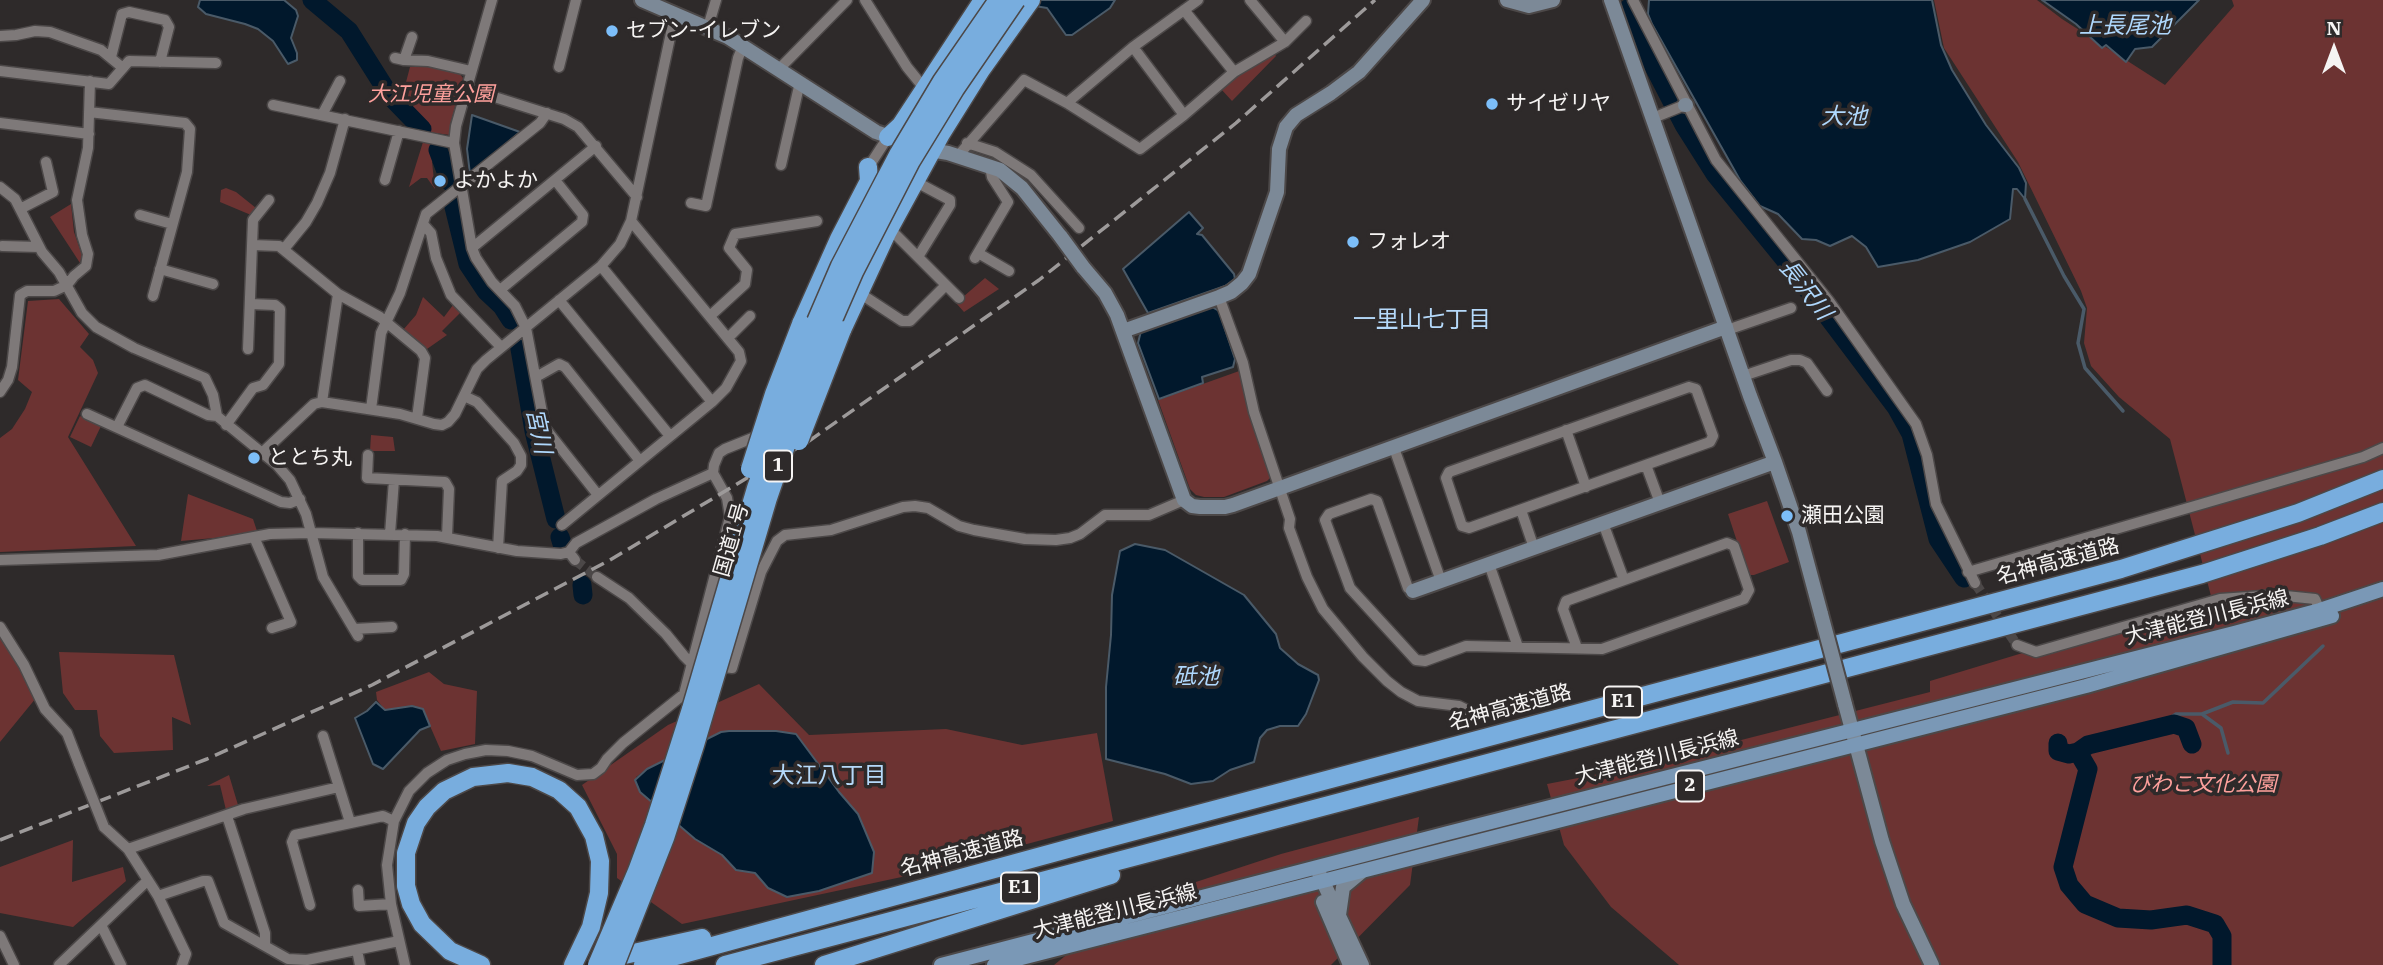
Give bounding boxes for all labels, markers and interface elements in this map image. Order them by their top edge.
water label: 上長尾池 [2079,12,2171,40]
north arrow [2299,14,2369,84]
text: N [2326,16,2342,40]
place label: セブン-イレブン [626,18,781,44]
marker: セブン-イレブン [604,23,620,39]
park label: 大江児童公園 [368,82,494,108]
place label: サイゼリヤ [1506,91,1611,117]
marker: サイゼリヤ [1484,96,1500,112]
water label: 大池 [1821,103,1867,131]
place label: よかよか [454,168,538,194]
marker: よかよか [432,173,448,189]
place label: フォレオ [1367,229,1451,255]
marker: フォレオ [1345,234,1361,250]
water label: 長沢川 [1773,254,1837,326]
district label: 一里山七丁目 [1353,306,1491,334]
water label: 宮川 [520,406,556,456]
place label: ととち丸 [268,445,352,471]
marker: ととち丸 [246,450,262,466]
road number: 1 [764,450,792,481]
street label: 国道1号 [709,500,755,580]
place label: 瀬田公園 [1801,503,1885,529]
marker: 瀬田公園 [1779,508,1795,524]
street label: 名神高速道路 [1994,534,2122,590]
street label: 大津能登川長浜線 [2122,585,2292,651]
water label: 砥池 [1173,663,1219,691]
street label: 名神高速道路 [1446,680,1574,736]
road number: E1 [1604,687,1642,718]
street label: 大津能登川長浜線 [1572,725,1742,791]
district label: 大江八丁目 [772,762,886,790]
road number: 2 [1676,771,1704,802]
park label: びわこ文化公園 [2130,772,2276,798]
street label: 名神高速道路 [898,826,1026,882]
road number: E1 [1001,873,1039,904]
street label: 大津能登川長浜線 [1030,879,1200,945]

